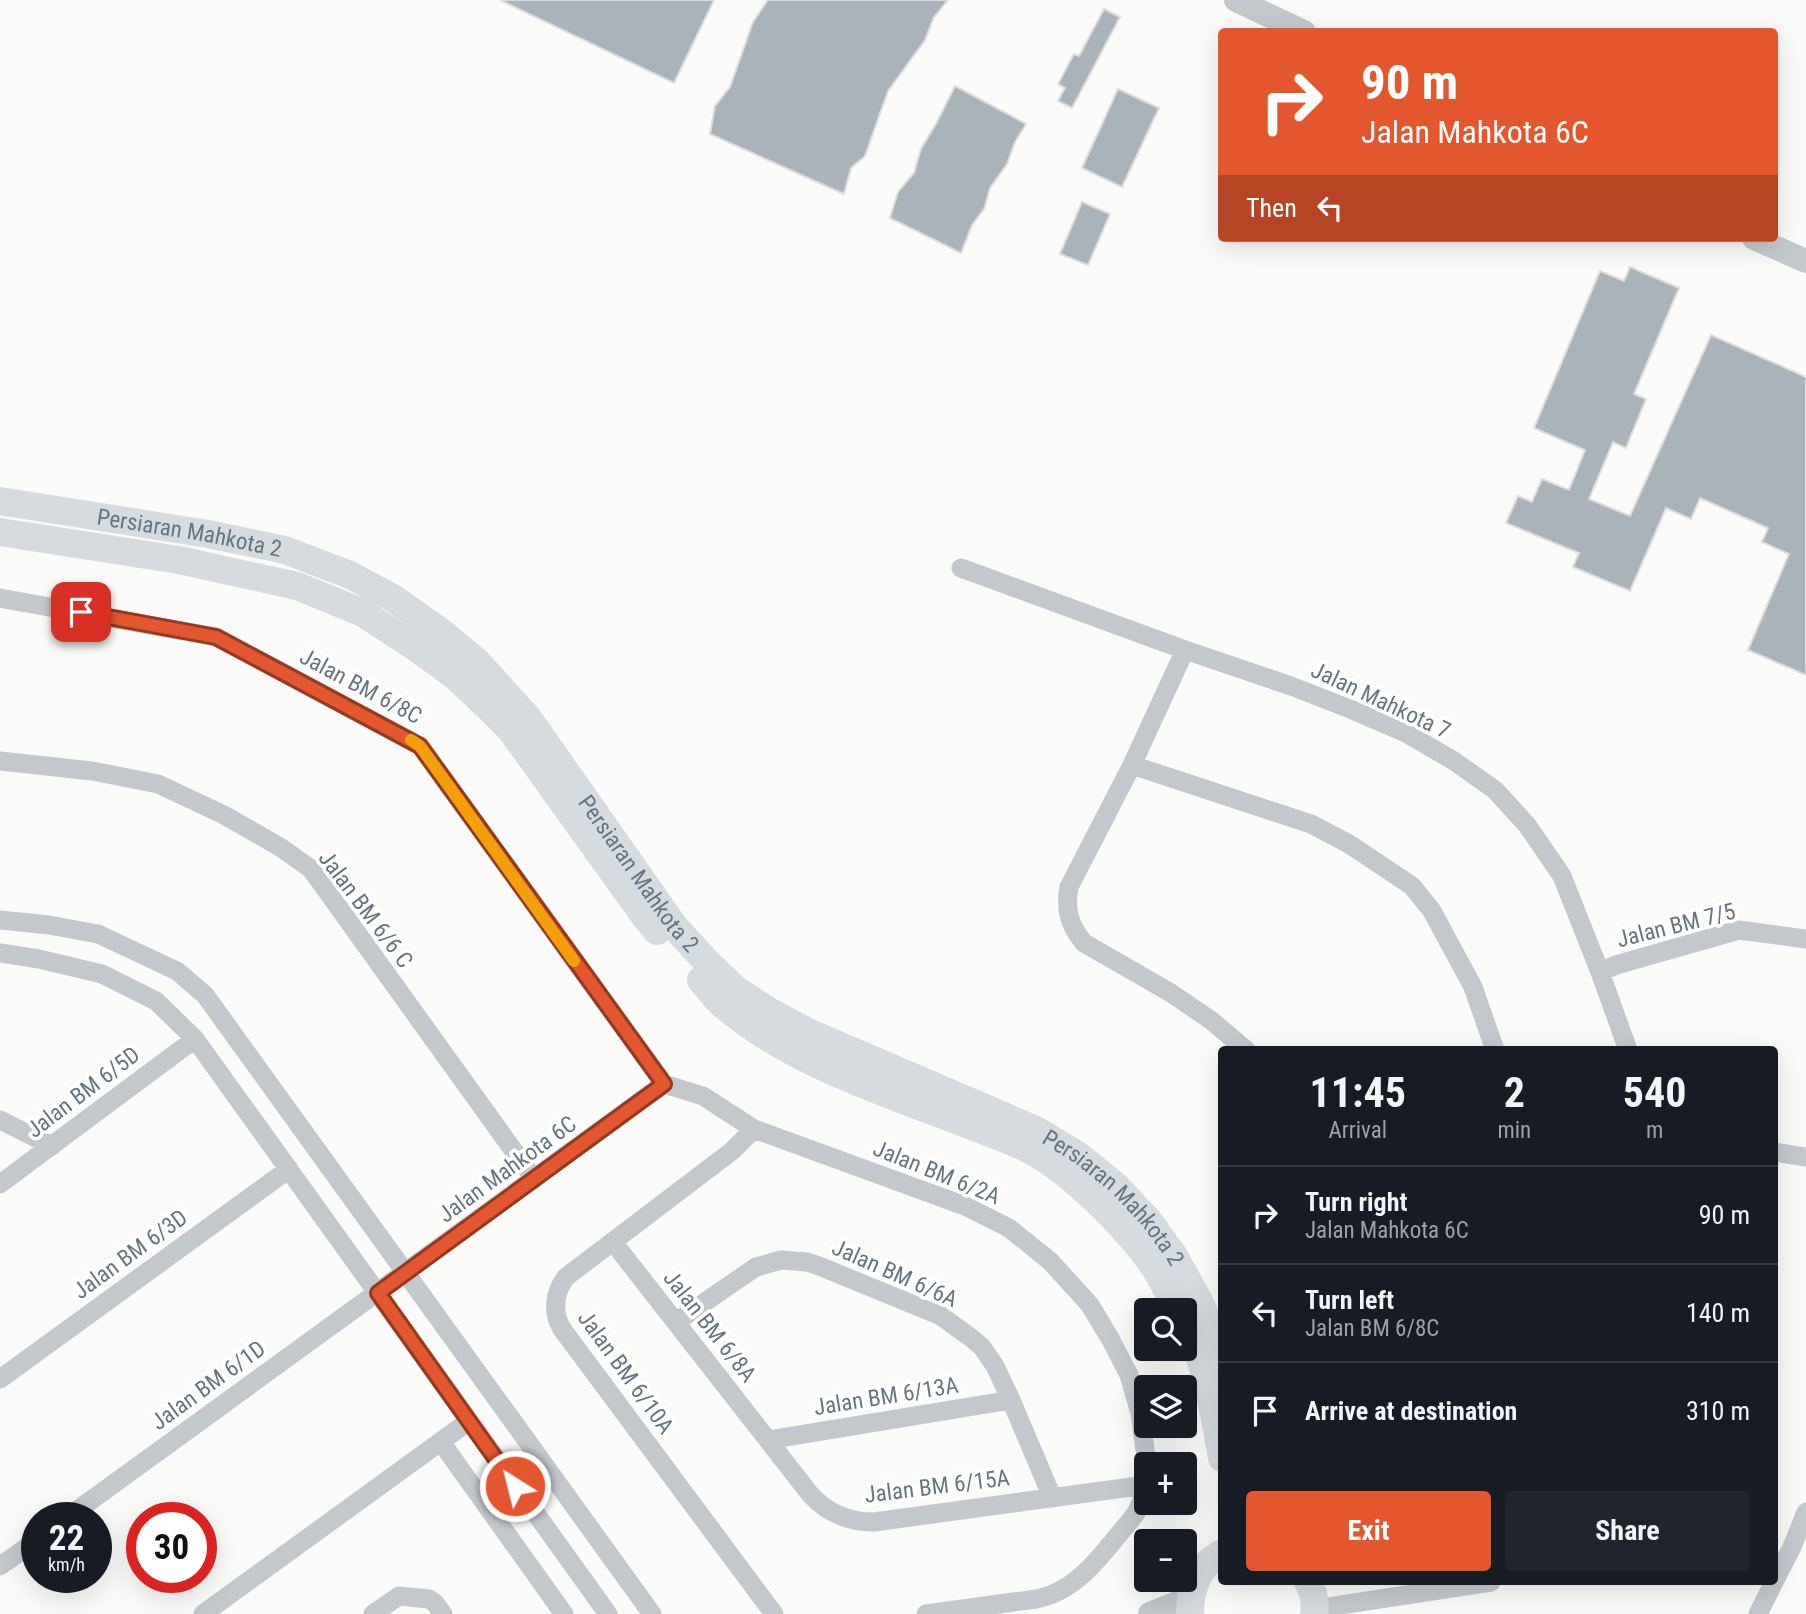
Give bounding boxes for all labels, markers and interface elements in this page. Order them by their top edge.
text: 90 m [1361,54,1458,111]
icon: right [1246,56,1337,147]
text: Jalan Mahkota 6C [1361,113,1589,151]
icon: left [1311,189,1349,227]
text: Then [1246,193,1297,223]
street label: Persiaran Mahkota 2 [95,504,284,563]
pin [51,582,111,642]
icon: arrive [62,593,100,631]
street label: Jalan BM 6/8C [295,643,426,730]
street label: Jalan Mahkota 7 [1307,656,1455,745]
street label: Persiaran Mahkota 2 [572,790,704,958]
street label: Jalan BM 6/6 C [313,845,418,973]
street label: Jalan BM 7/5 [1614,898,1738,953]
street label: Jalan BM 6/5D [21,1041,145,1144]
text: 11:45 [1310,1068,1406,1117]
text: 2 [1504,1068,1525,1117]
text: 540 [1623,1068,1686,1117]
street label: Jalan Mahkota 6C [433,1110,581,1228]
text: Arrival [1328,1117,1387,1144]
text: min [1497,1117,1531,1144]
text: m [1646,1117,1663,1144]
street label: Persiaran Mahkota 2 [1038,1124,1190,1270]
street label: Jalan BM 6/2A [869,1135,1004,1210]
text: Turn right [1305,1187,1407,1217]
icon: right [1246,1196,1284,1234]
text: 90 m [1699,1200,1750,1230]
street label: Jalan BM 6/3D [68,1204,193,1305]
text: Jalan Mahkota 6C [1305,1217,1469,1244]
street label: Jalan BM 6/6A [828,1234,962,1313]
street label: Jalan BM 6/8A [658,1265,762,1388]
text: Turn left [1305,1285,1394,1315]
icon: left [1246,1294,1284,1332]
map controls [1134,1298,1197,1592]
button: search [1134,1298,1197,1361]
text: 140 m [1686,1298,1750,1328]
street label: Jalan BM 6/10A [572,1305,679,1439]
text: Jalan BM 6/8C [1305,1315,1439,1342]
street label: Jalan BM 6/1D [146,1335,271,1436]
street label: Jalan BM 6/13A [812,1372,960,1421]
button: layers [1134,1375,1197,1438]
icon: arrive [1246,1392,1284,1430]
text: Arrive at destination [1305,1396,1517,1426]
text: 310 m [1686,1396,1750,1426]
position arrow [478,1449,552,1523]
button: + [1134,1452,1197,1515]
street label: Jalan BM 6/15A [863,1464,1011,1509]
button: Exit [1246,1491,1491,1571]
button: Share [1505,1491,1750,1571]
speed limit sign: 30 [126,1502,217,1593]
text: 22 [49,1518,84,1559]
button: − [1134,1529,1197,1592]
text: km/h [48,1554,85,1575]

